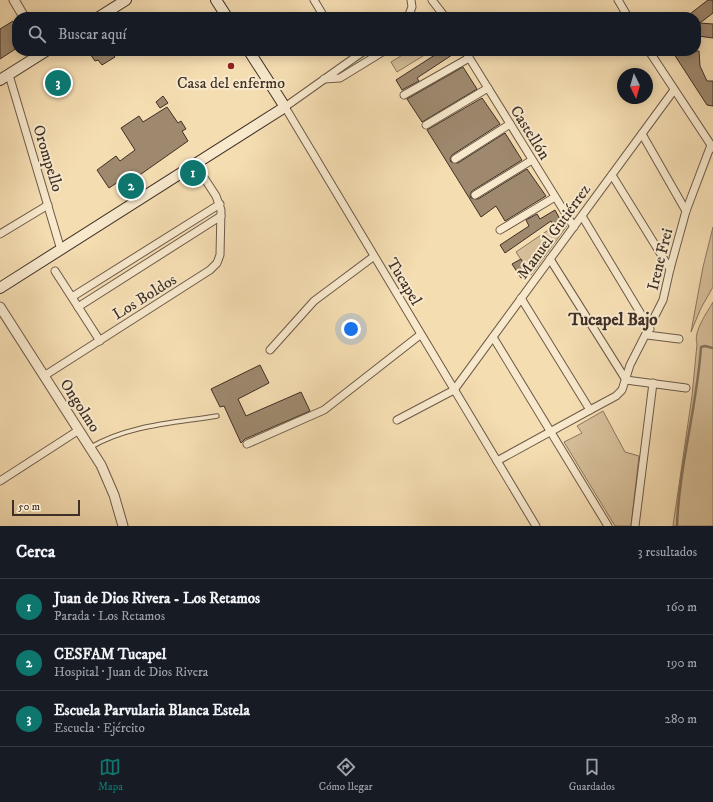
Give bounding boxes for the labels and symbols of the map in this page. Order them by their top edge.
marker: Casa del enfermo [226,61,236,71]
pin: 3 [45,68,71,98]
north arrow [617,68,653,104]
place label: Casa del enfermo [177,73,285,93]
street label: Castellón [506,102,555,164]
street label: Orompello [28,122,68,194]
pin: 1 [180,158,206,188]
pin: 2 [118,171,144,201]
street label: Manuel Gutiérrez [513,180,595,283]
street label: Irene Frei [643,226,677,292]
street label: Tucapel [382,254,426,309]
street label: Los Boldos [109,269,180,324]
district label: Tucapel Bajo [567,309,658,331]
your location [341,319,361,339]
street label: Ongolmo [55,375,105,436]
scale bar [12,498,80,517]

